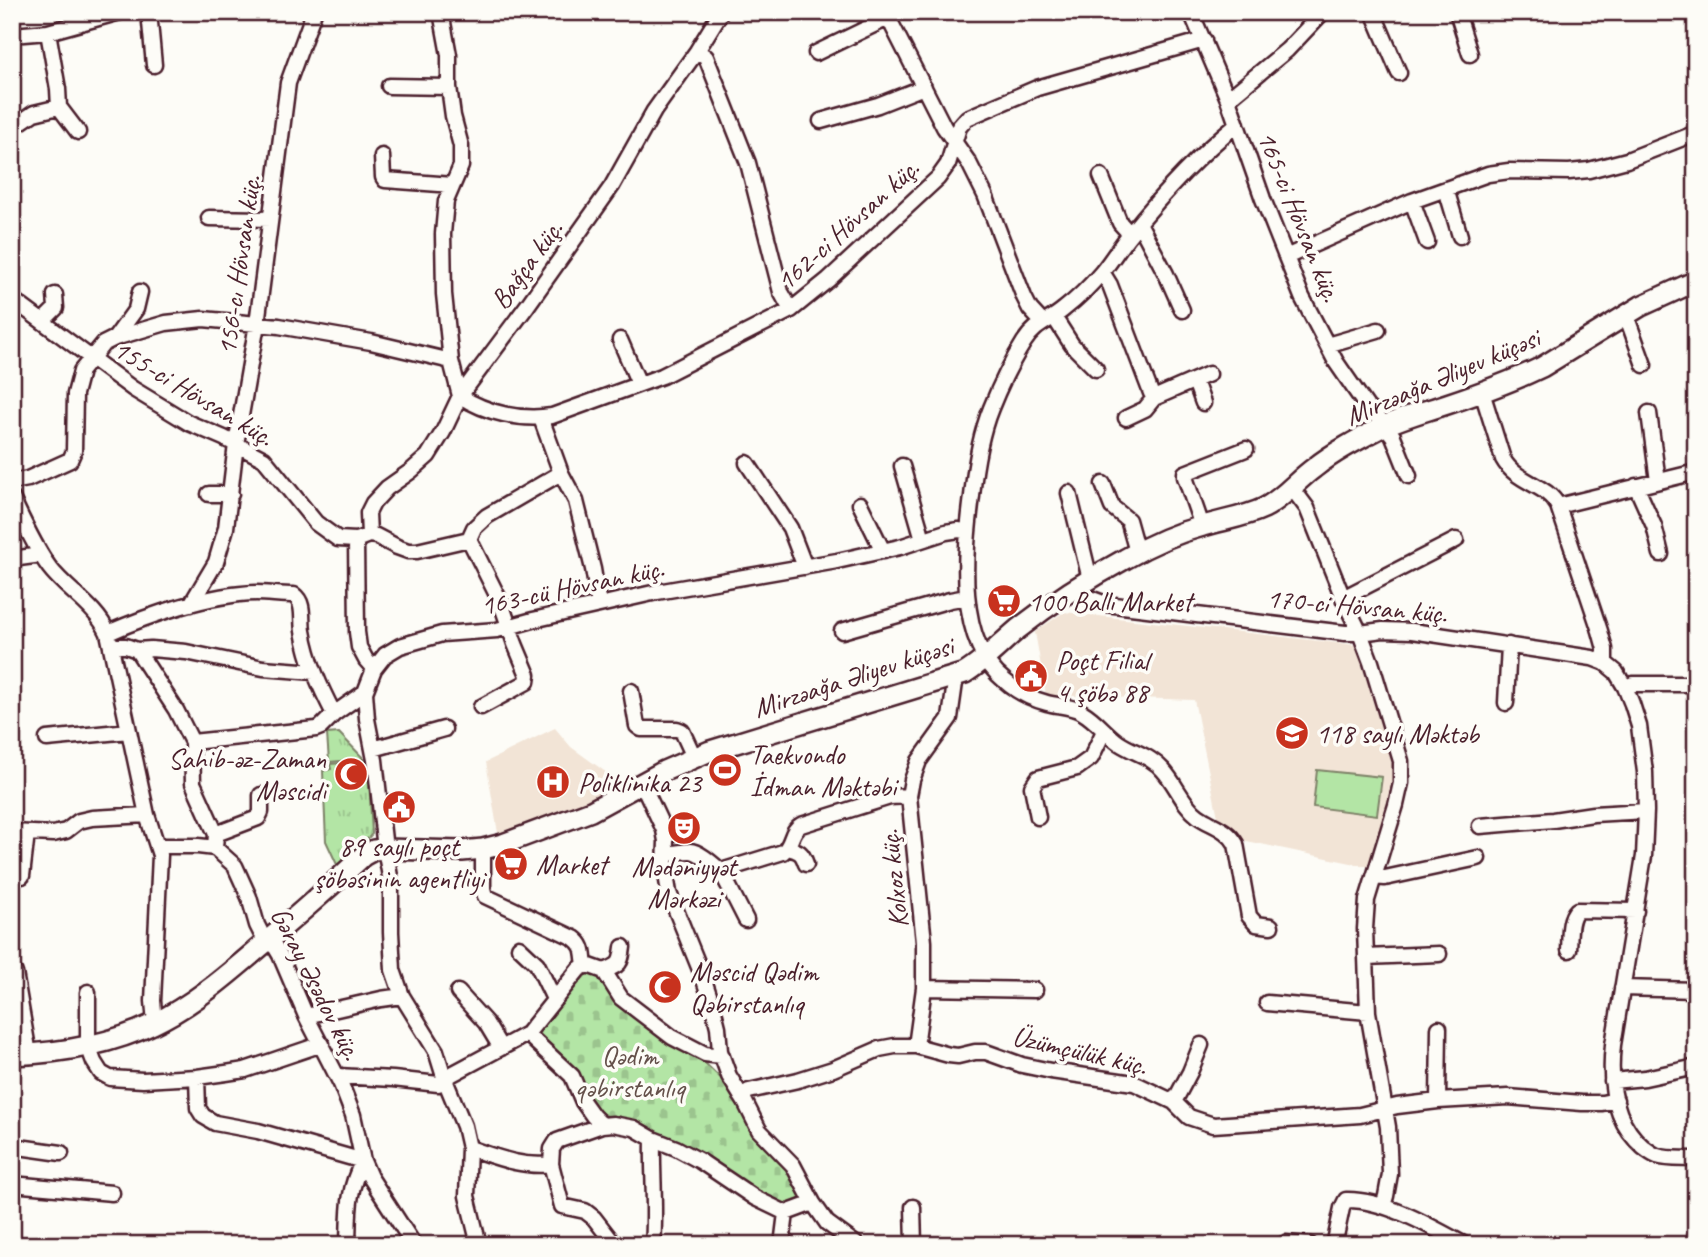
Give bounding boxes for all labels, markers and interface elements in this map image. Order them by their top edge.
street label: 165-ci Hövsan küç. [1249,126,1350,307]
street label: 162-ci Hövsan küç. [768,151,927,298]
street label: 156-cı Hövsan küç. [209,173,268,357]
street label: Bağça küç. [482,212,571,316]
street label: Mirzəağa Əliyev küçəsi [1340,318,1548,433]
street label: 155-ci Hövsan küç. [107,331,281,454]
street label: 163-cü Hövsan küç. [477,550,667,623]
street label: 170-ci Hövsan küç. [1265,580,1449,631]
supermarket icon: 100 Ballı Market [985,582,1023,620]
place label: 100 Ballı Market [1028,584,1196,619]
street label: Mirzəağa Əliyev küçəsi [749,627,961,725]
place label: Poçt Filial 4 şöbə 88 [1056,643,1154,710]
public building icon: Poçt Filial 4 şöbə 88 [1012,657,1050,695]
school or university icon: 118 saylı Məktəb [1273,714,1311,752]
place label: 118 saylı Məktəb [1316,716,1481,751]
place label: Taekvondo İdman Məktəbi [750,737,900,804]
place label: Sahib-əz-Zaman Məscidi [168,741,330,808]
sports icon: Taekvondo İdman Məktəbi [706,751,744,789]
mosque icon: Sahib-əz-Zaman Məscidi [332,755,370,793]
hospital icon: Poliklinika 23 [534,763,572,801]
place label: Poliklinika 23 [578,765,704,800]
public building icon: 89 saylı poçt şöbəsinin agentliyi [380,788,418,826]
theatre icon: Mədəniyyət Mərkəzi [665,809,703,847]
street label: Kolxoz küç. [871,828,916,930]
place label: 89 saylı poçt şöbəsinin agentliyi [314,829,488,896]
supermarket icon: Market [492,845,530,883]
place label: Market [536,847,611,882]
place label: Mədəniyyət Mərkəzi [632,849,739,916]
street label: Gəray Əsədov küç. [263,901,370,1066]
place label: Məscid Qədim Qəbirstanlıq [690,954,820,1021]
mosque icon: Məscid Qədim Qəbirstanlıq [646,968,684,1006]
street label: Üzümçülük küç. [1009,1018,1151,1083]
park label: Qədim qəbirstanlıq [575,1038,687,1105]

